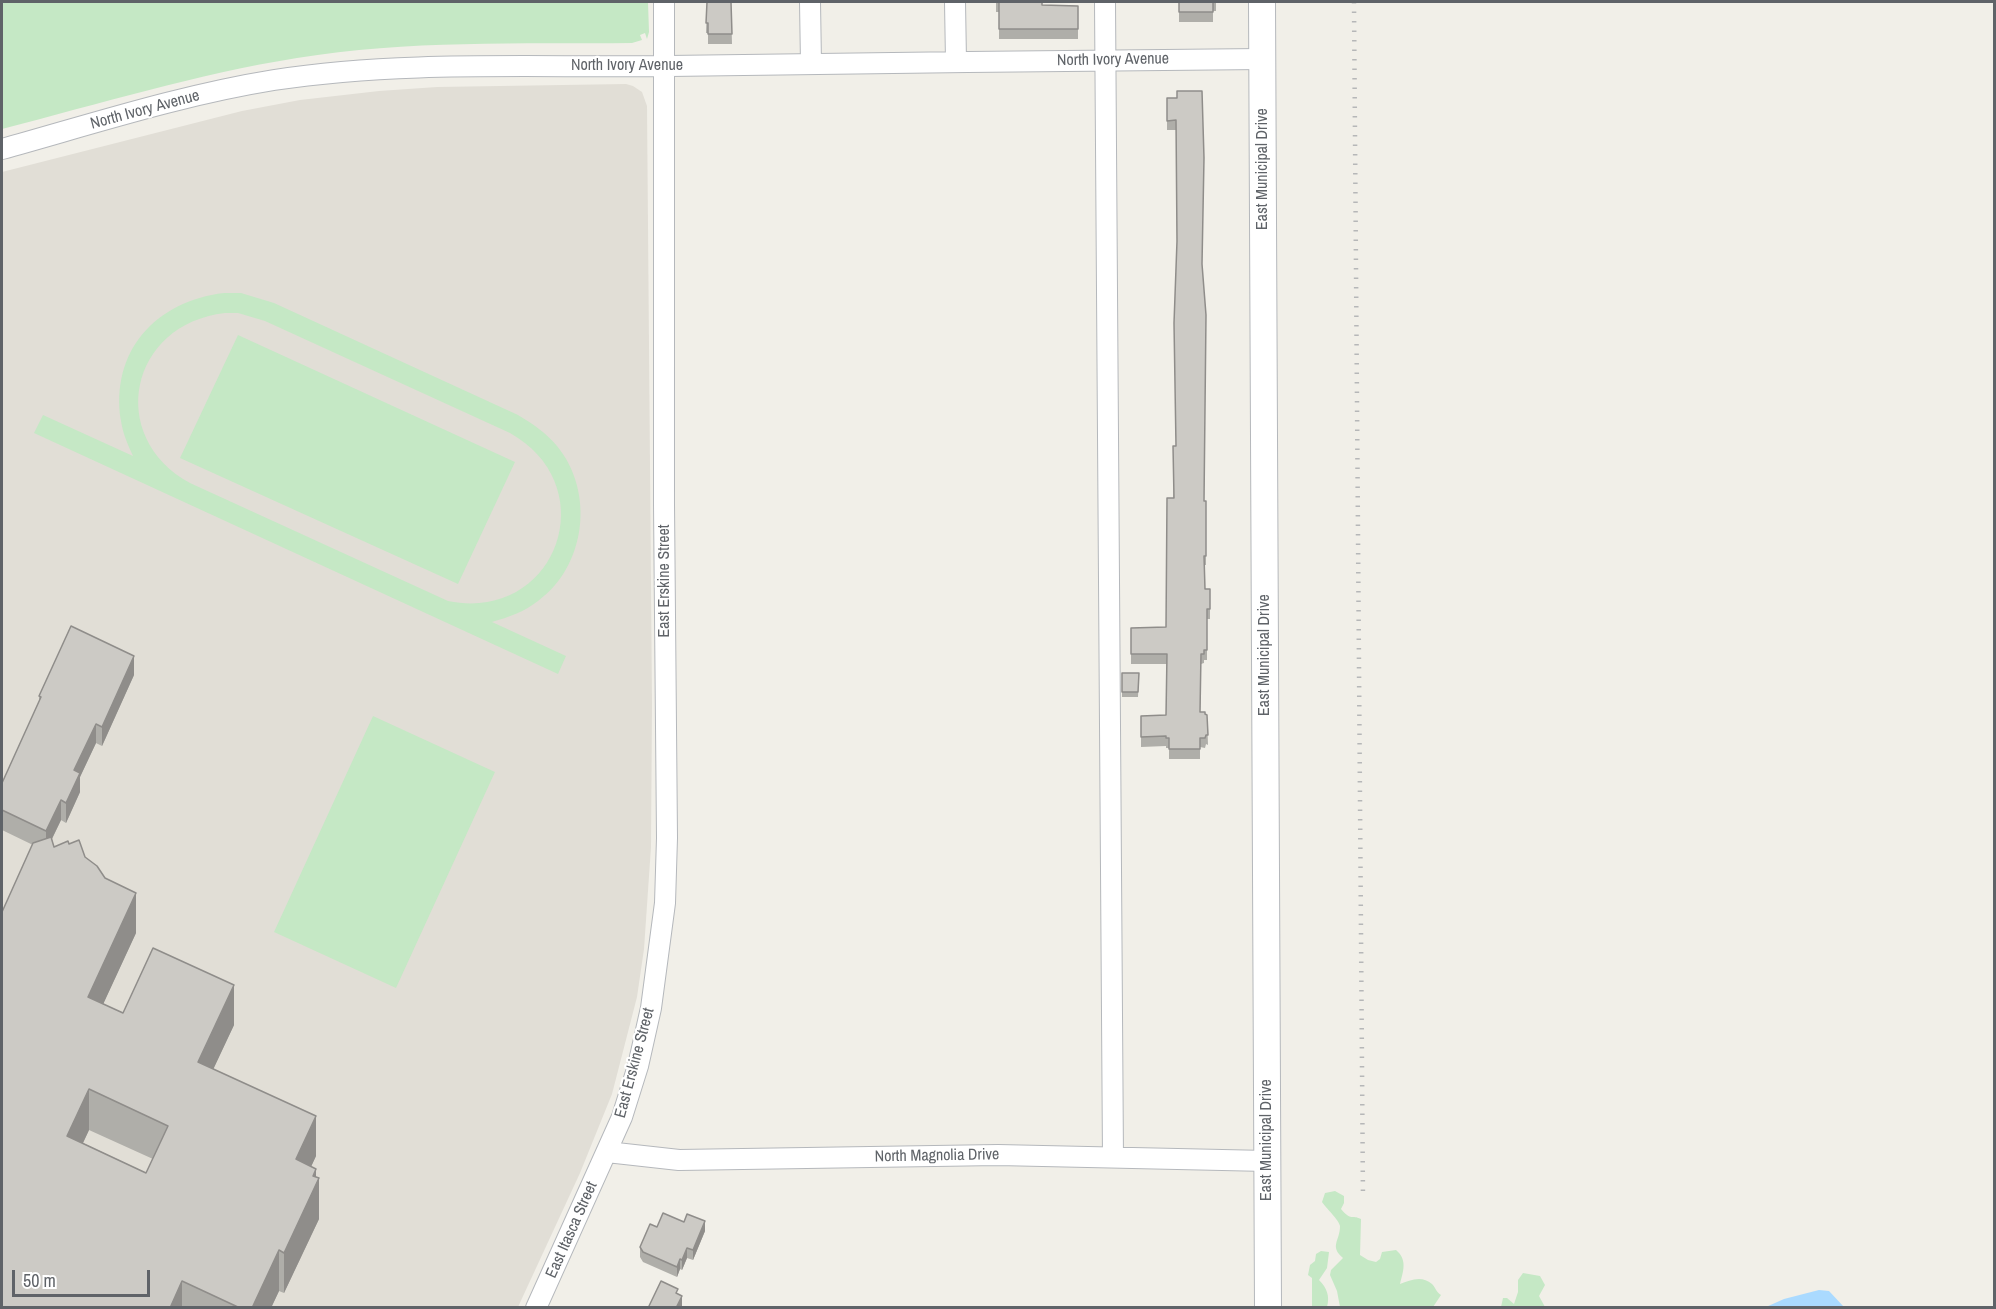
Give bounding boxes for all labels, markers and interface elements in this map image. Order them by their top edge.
street label: North Ivory Avenue [1057,49,1169,71]
street label: North Ivory Avenue [571,56,683,76]
street label: North Ivory Avenue [88,86,202,134]
street label: East Municipal Drive [1253,108,1273,230]
street label: East Erskine Street [655,524,675,638]
street label: East Municipal Drive [1255,594,1275,716]
street label: East Erskine Street [611,1006,659,1120]
street label: East Municipal Drive [1257,1079,1277,1201]
street label: North Magnolia Drive [874,1145,1000,1167]
street label: East Itasca Street [542,1179,602,1281]
scale bar [15,1258,153,1296]
text: 50 m [23,1268,56,1293]

